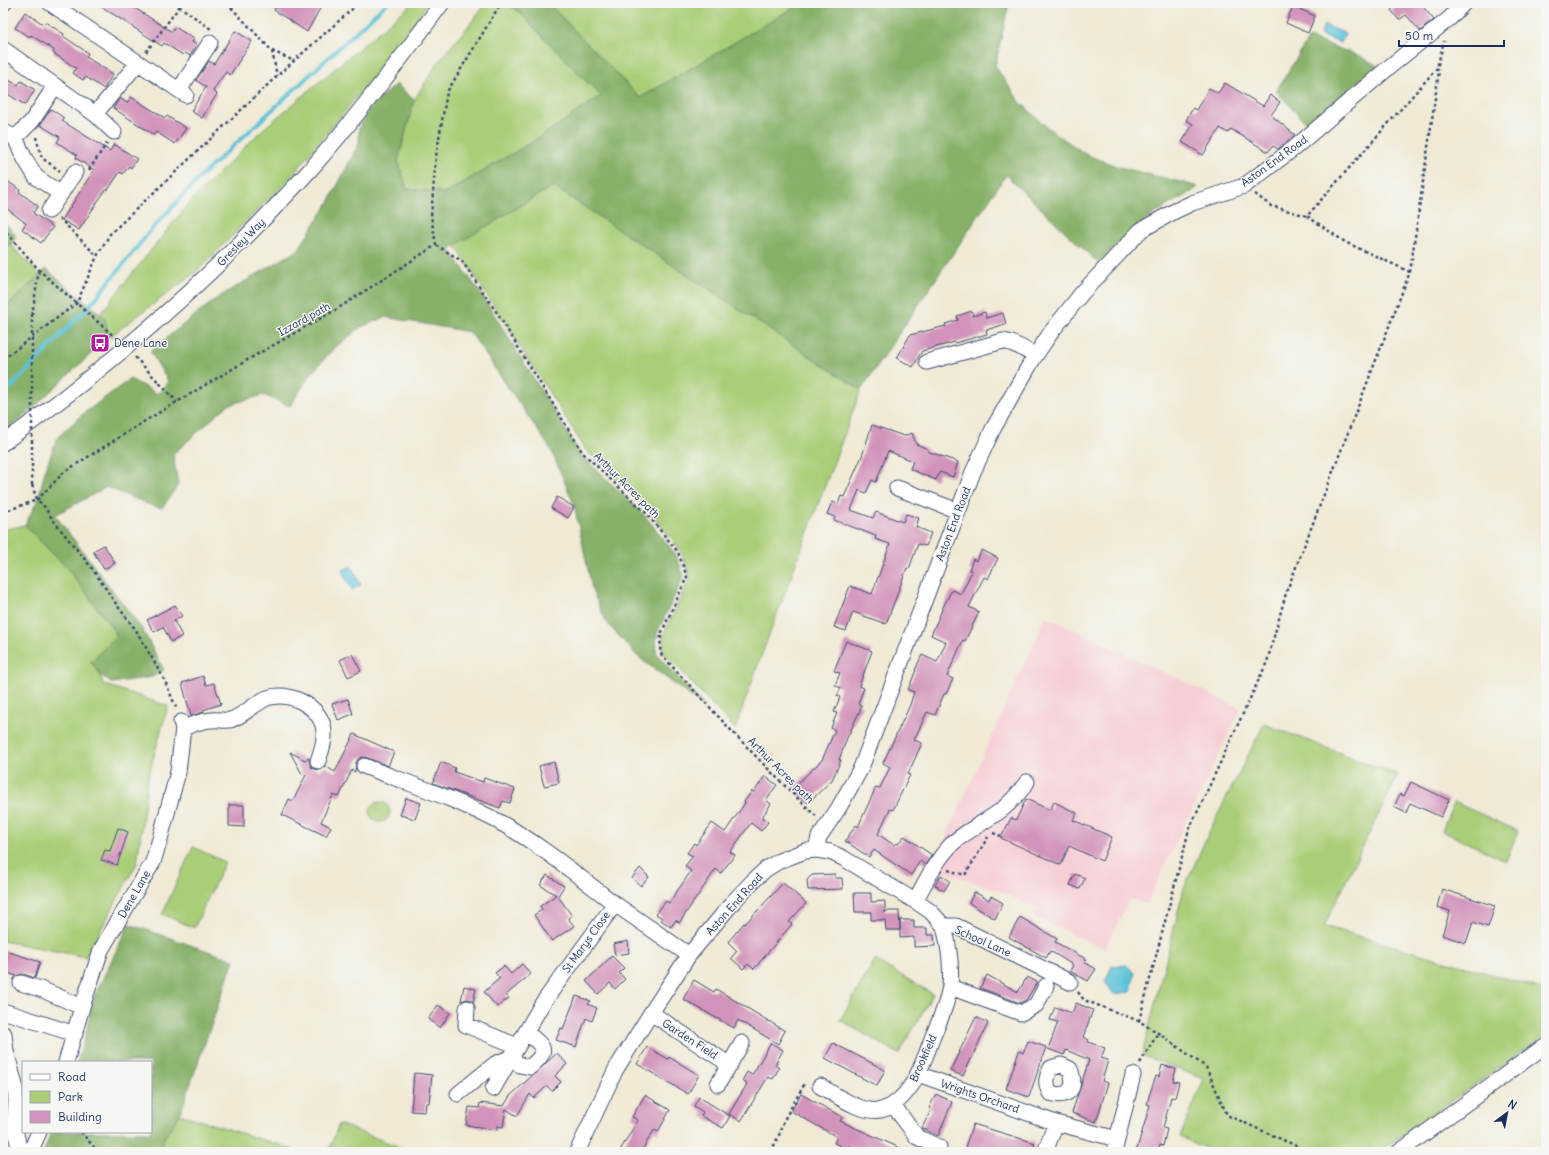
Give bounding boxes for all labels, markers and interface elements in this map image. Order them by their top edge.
scale bar [1399,22,1504,48]
text: 50 m [1405,28,1434,43]
street label: Aston End Road [1238,132,1310,190]
street label: Gresley Way [214,215,268,269]
street label: Izzard path [275,299,333,339]
bus stop icon: Dene Lane [89,332,111,354]
place label: Dene Lane [114,336,167,350]
street label: Arthur Acres path [591,449,663,521]
street label: Aston End Road [932,484,974,563]
street label: Arthur Acres path [745,734,817,806]
street label: Dene Lane [115,867,153,921]
street label: Aston End Road [702,870,766,938]
street label: St Marys Close [559,908,613,975]
street label: School Lane [953,922,1013,960]
street label: Garden Field [660,1016,721,1062]
street label: Brookfield [906,1032,940,1084]
legend [22,1061,152,1133]
text: Road [58,1069,86,1084]
street label: Wrights Orchard [939,1076,1022,1116]
text: Park [58,1089,83,1104]
north arrow [1487,1093,1527,1133]
text: N [1505,1097,1519,1112]
text: Building [58,1109,102,1124]

